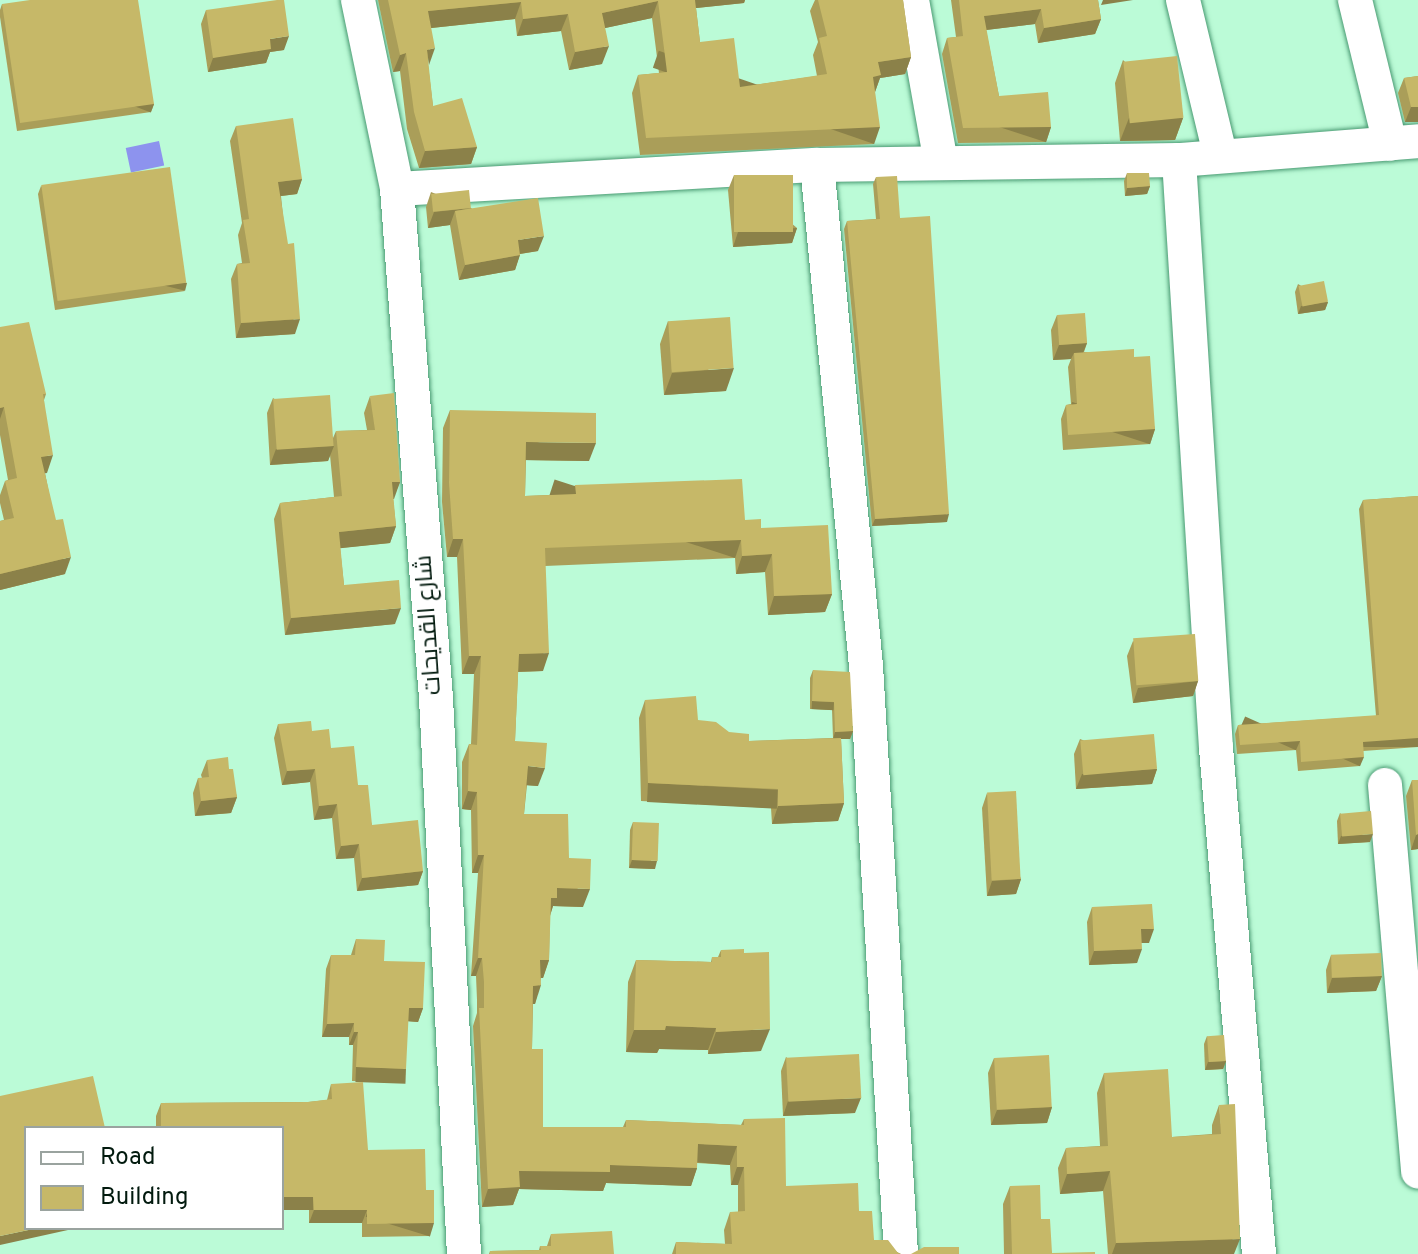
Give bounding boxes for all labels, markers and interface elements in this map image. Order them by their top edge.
street label: شارع القديحات [411,554,449,696]
legend [24,1126,284,1230]
text: Road [100,1143,156,1173]
text: Building [100,1183,189,1213]

